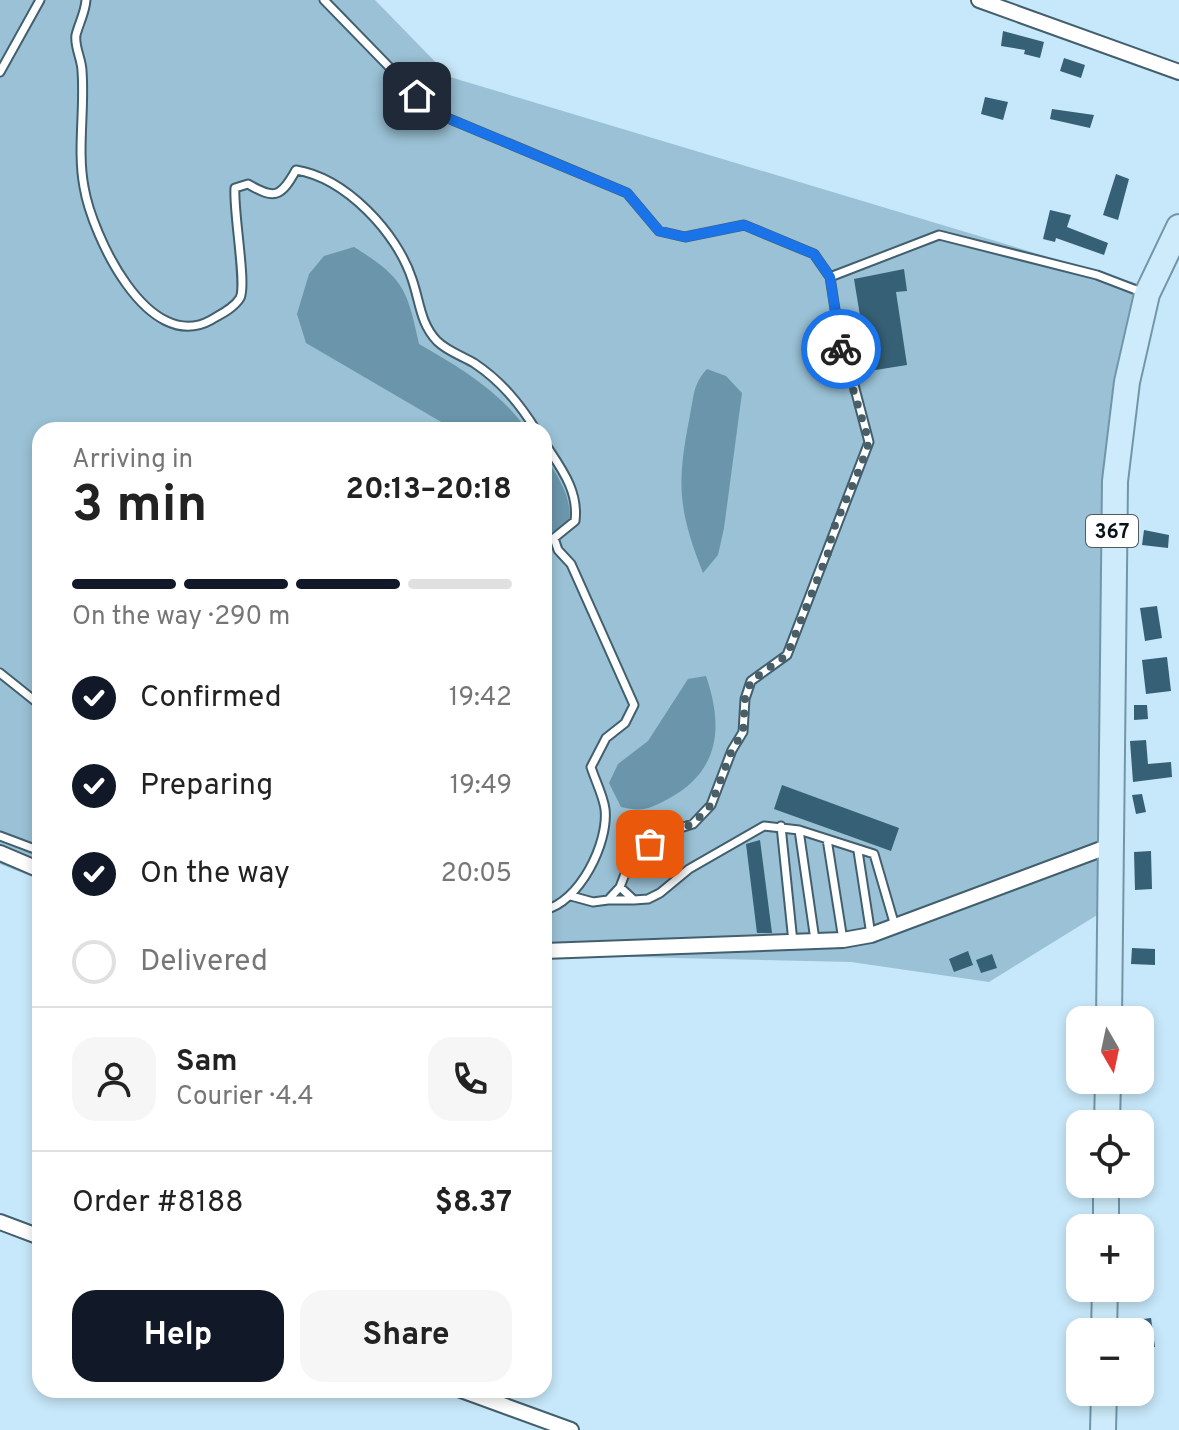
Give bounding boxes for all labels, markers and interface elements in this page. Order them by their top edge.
pin [383,62,451,130]
icon: home [395,74,439,118]
courier [801,309,881,389]
icon: bike [819,327,863,371]
text: Arriving in [72,444,193,477]
text: 20:13–20:18 [346,472,512,509]
text: 3 min [72,474,207,540]
road number: 367 [1086,515,1138,547]
text: On the way · 290 m [72,601,290,634]
icon: check [72,676,116,720]
text: Confirmed [140,680,282,717]
text: 19:42 [449,682,512,715]
icon: check [72,764,116,808]
text: Preparing [140,768,273,805]
text: 19:49 [450,770,512,803]
pin [616,810,684,878]
icon: bag [628,822,672,866]
icon: check [72,852,116,896]
text: On the way [140,856,290,893]
text: 20:05 [441,858,512,891]
text: Delivered [140,944,268,981]
north arrow [1066,1006,1154,1094]
map controls [1066,1006,1154,1406]
button: person [72,1037,156,1121]
button: phone [428,1037,512,1121]
text: Sam [176,1044,238,1081]
text: Courier · 4.4 [176,1081,314,1114]
button: locate [1066,1110,1154,1198]
text: Order #8188 [72,1185,244,1222]
text: $8.37 [435,1185,512,1222]
button: + [1066,1214,1154,1302]
button: Help [72,1290,284,1382]
button: Share [300,1290,512,1382]
button: − [1066,1318,1154,1406]

